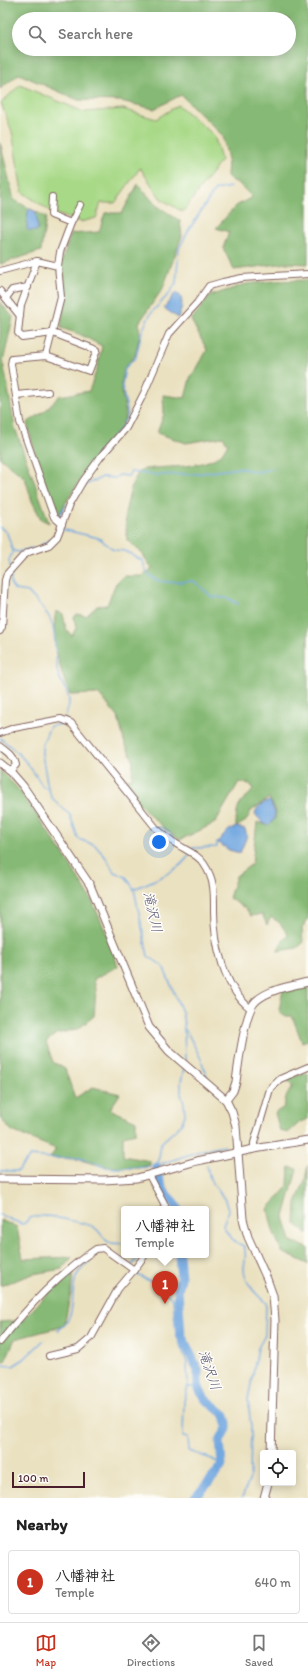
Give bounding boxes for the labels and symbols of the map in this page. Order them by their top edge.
your location [149,832,169,852]
water label: 滝沢川 [140,890,166,934]
pin: 1 [152,1271,178,1304]
water label: 滝沢川 [195,1348,224,1393]
scale bar [12,1470,85,1489]

